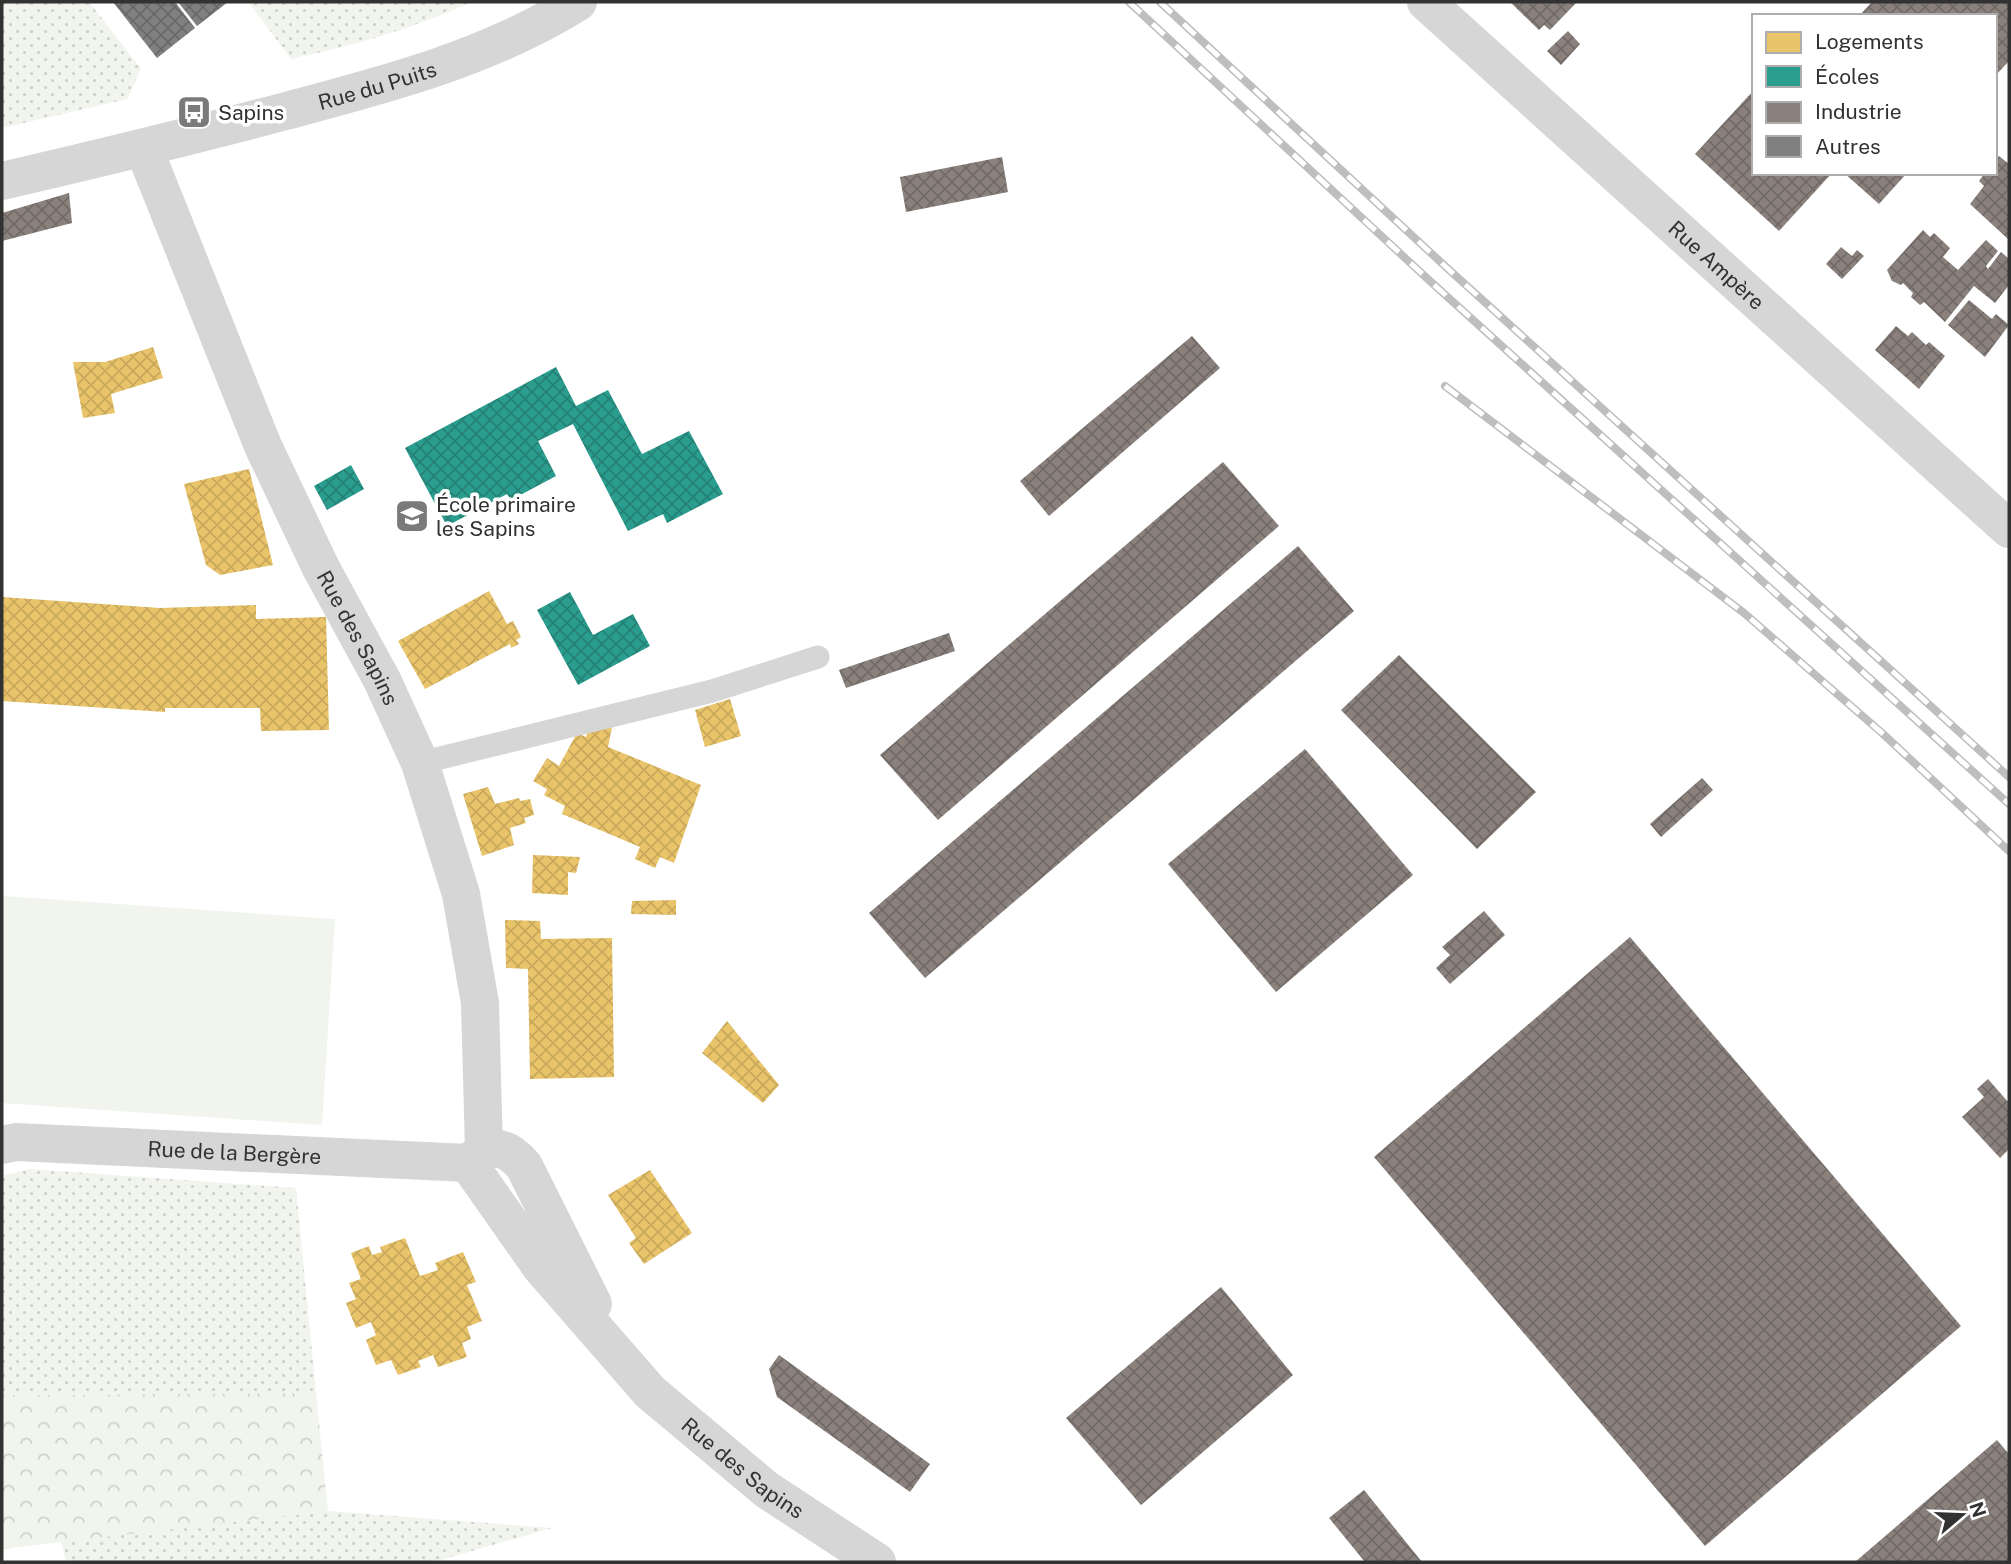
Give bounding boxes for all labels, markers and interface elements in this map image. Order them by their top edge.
legend [1752,14,1997,175]
text: Logements [1815,29,1924,54]
street label: Rue du Puits [315,56,439,115]
text: Écoles [1815,64,1879,89]
bus stop icon: Sapins [175,93,213,131]
text: Industrie [1815,99,1902,124]
place label: Sapins [218,100,284,125]
text: Autres [1815,134,1881,159]
street label: Rue Ampère [1664,215,1770,315]
place label: École primaire les Sapins [436,492,576,541]
school or university icon: École primaire les Sapins [393,497,431,535]
street label: Rue des Sapins [312,566,404,709]
street label: Rue de la Bergère [147,1136,322,1169]
street label: Rue des Sapins [677,1412,809,1523]
north arrow [1927,1480,1997,1550]
text: N [1965,1499,1991,1520]

